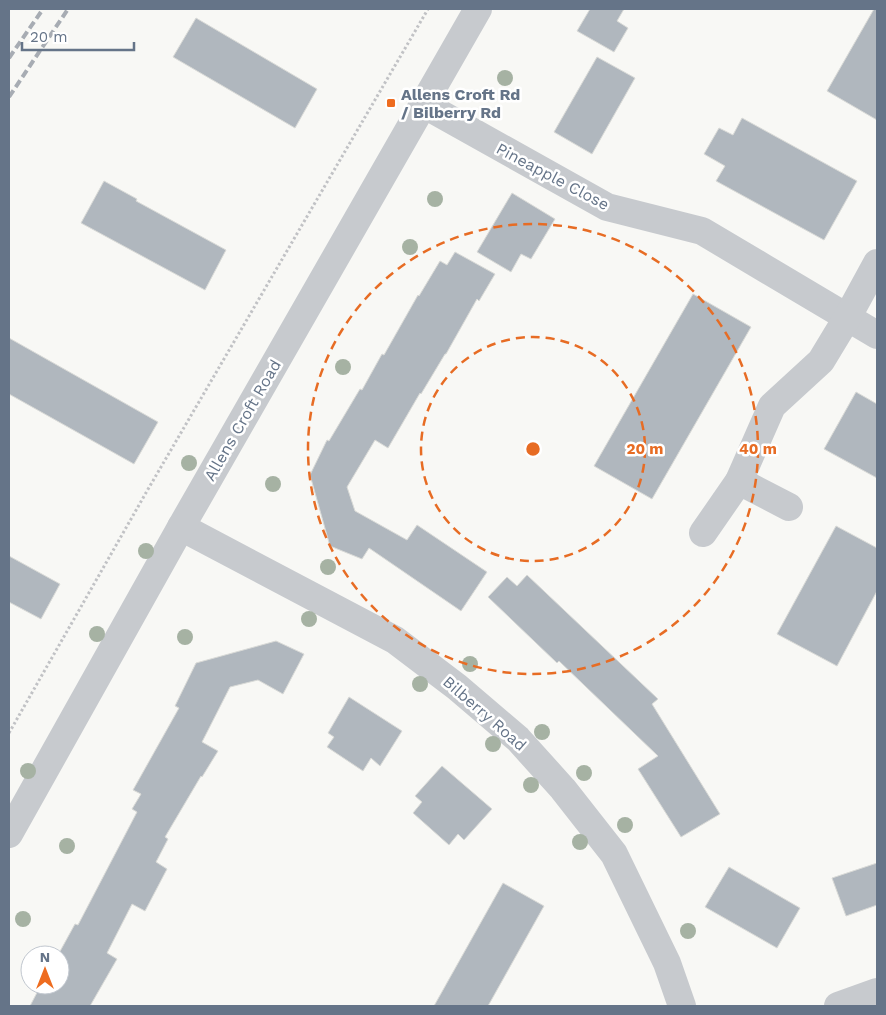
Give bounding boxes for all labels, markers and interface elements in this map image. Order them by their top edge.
scale bar [22,20,135,52]
text: 20 m [30,28,68,46]
place label: Allens Croft Rd / Bilberry Rd [401,85,520,122]
marker: Allens Croft Rd / Bilberry Rd [385,97,397,109]
street label: Pineapple Close [493,139,612,214]
street label: Allens Croft Road [200,356,285,484]
centre of rings [524,440,542,458]
text: 20 m [626,440,664,458]
text: 40 m [739,440,777,458]
street label: Bilberry Road [439,672,530,755]
north arrow [20,945,70,995]
text: N [40,949,50,965]

